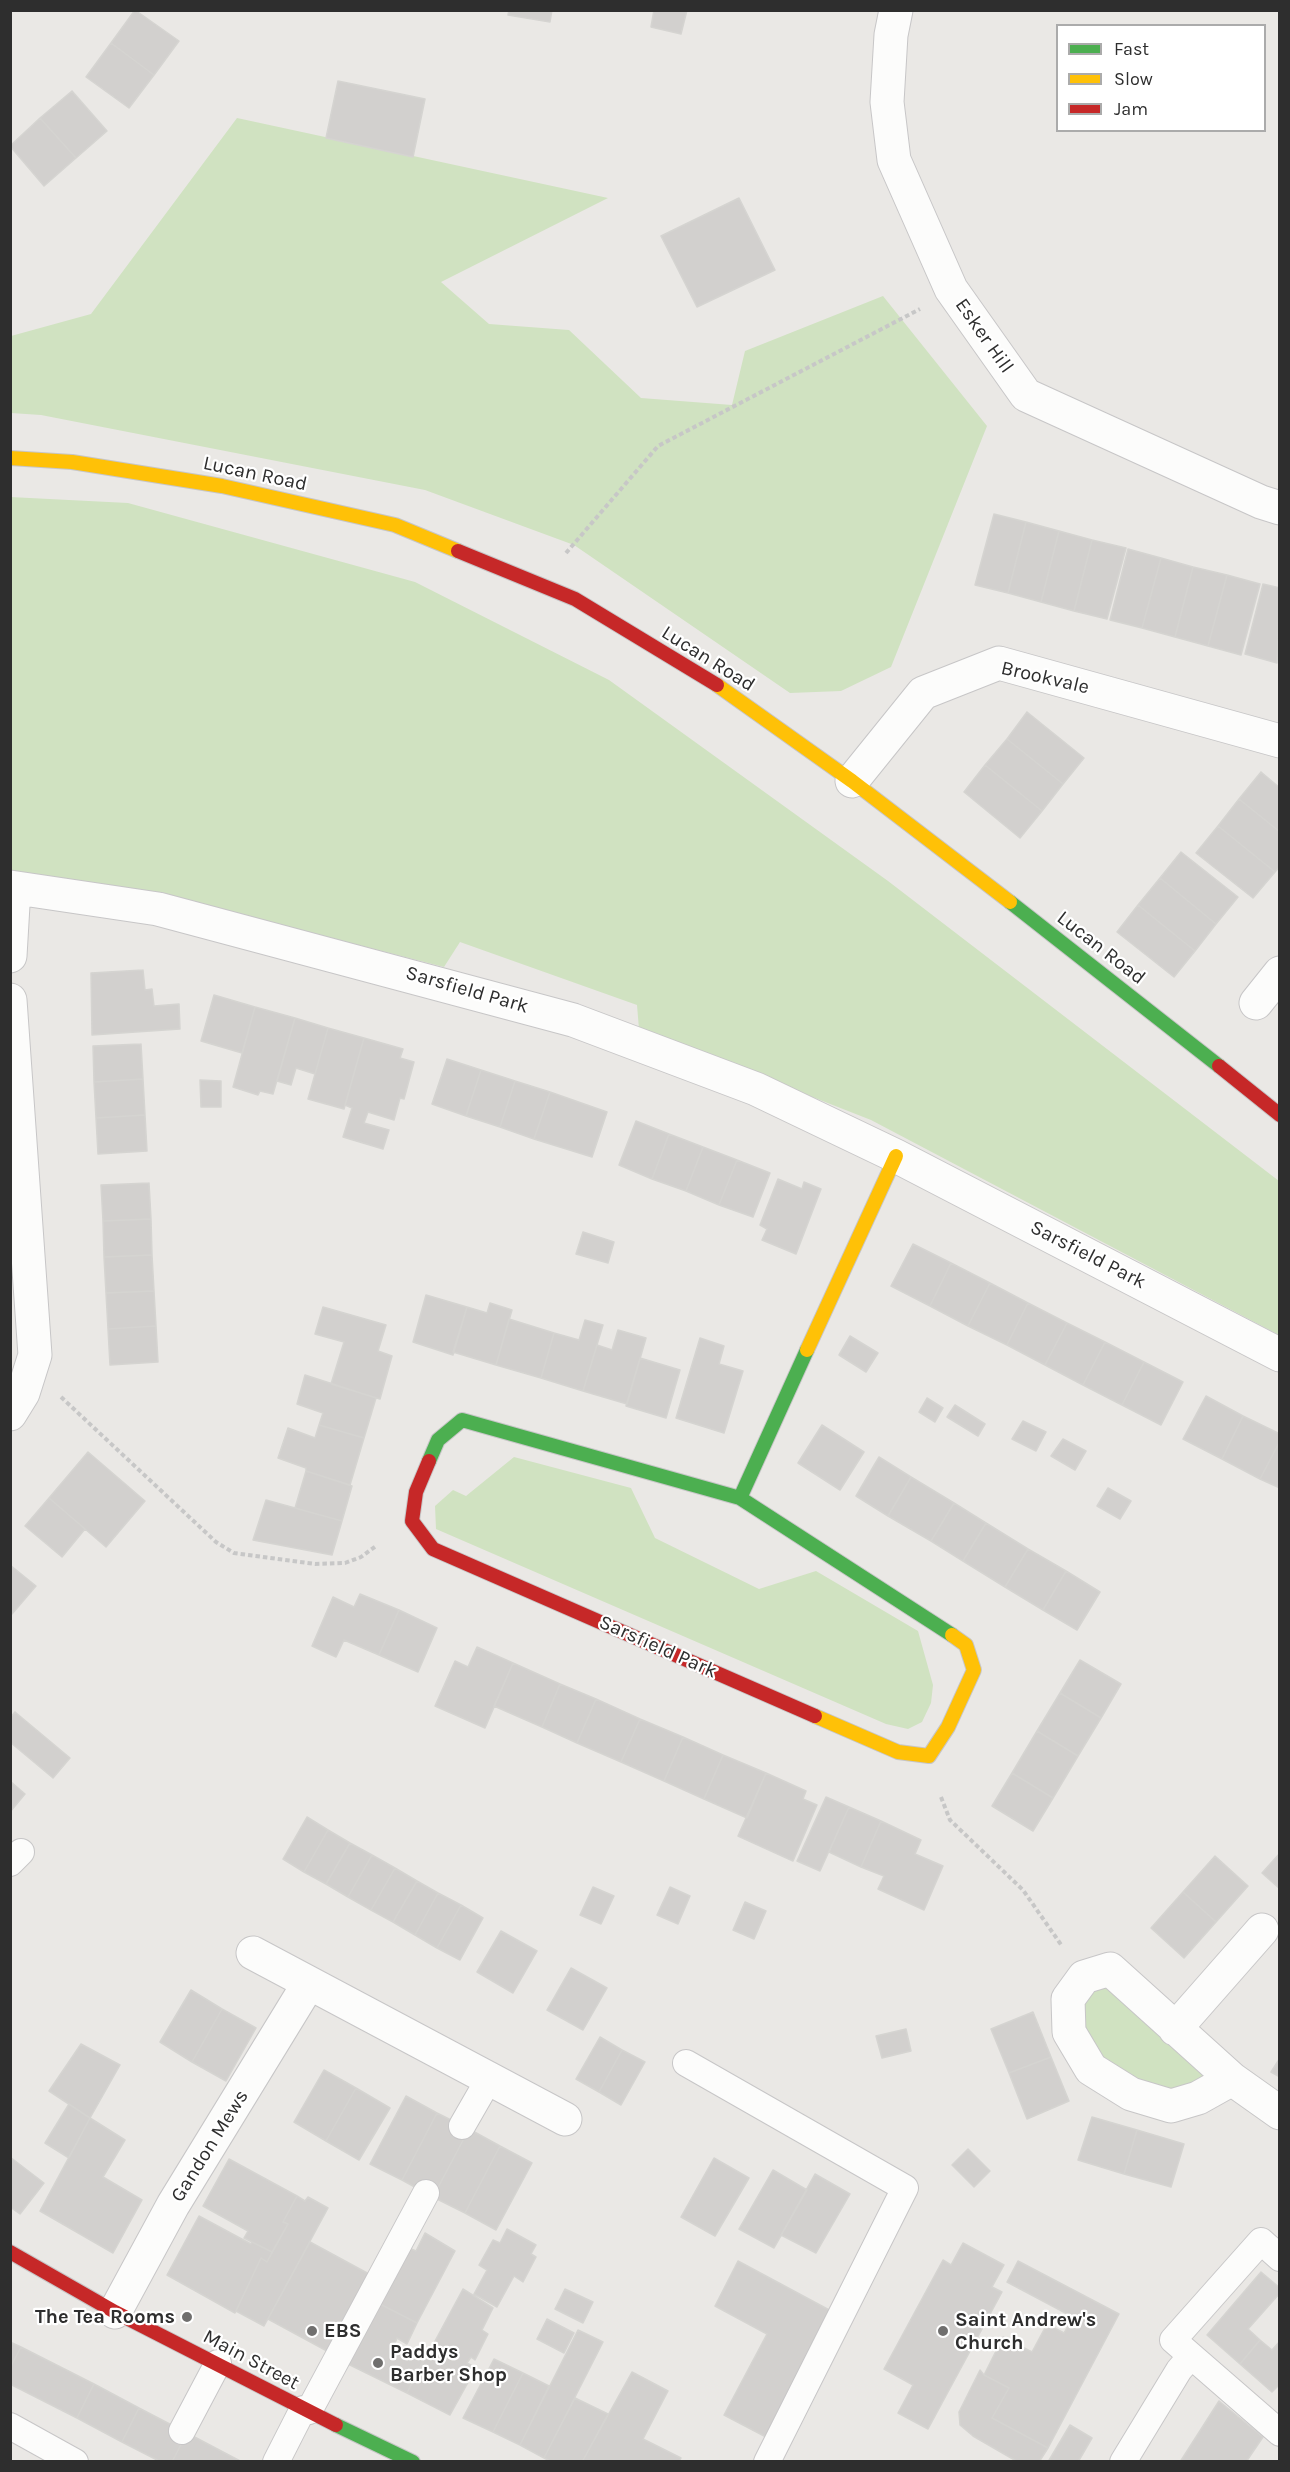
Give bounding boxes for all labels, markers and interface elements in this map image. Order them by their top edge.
legend [1056,24,1266,132]
text: Fast [1114,38,1149,60]
text: Slow [1114,68,1153,90]
text: Jam [1114,98,1148,120]
street label: Esker Hill [950,294,1018,378]
street label: Lucan Road [201,451,309,497]
street label: Lucan Road [657,621,759,697]
street label: Brookvale [999,656,1091,700]
street label: Lucan Road [1052,906,1150,990]
street label: Sarsfield Park [403,961,531,1019]
street label: Sarsfield Park [1026,1216,1150,1294]
street label: Sarsfield Park [595,1610,721,1684]
street label: Gandon Mews [166,2085,254,2207]
place label: The Tea Rooms [35,2305,175,2329]
place label: Saint Andrew's Church [955,2308,1096,2355]
marker: The Tea Rooms [180,2310,194,2324]
place label: EBS [324,2319,361,2343]
marker: EBS [305,2324,319,2338]
marker: Saint Andrew's Church [936,2324,950,2338]
street label: Main Street [199,2325,303,2395]
place label: Paddys Barber Shop [390,2340,507,2387]
marker: Paddys Barber Shop [371,2356,385,2370]

